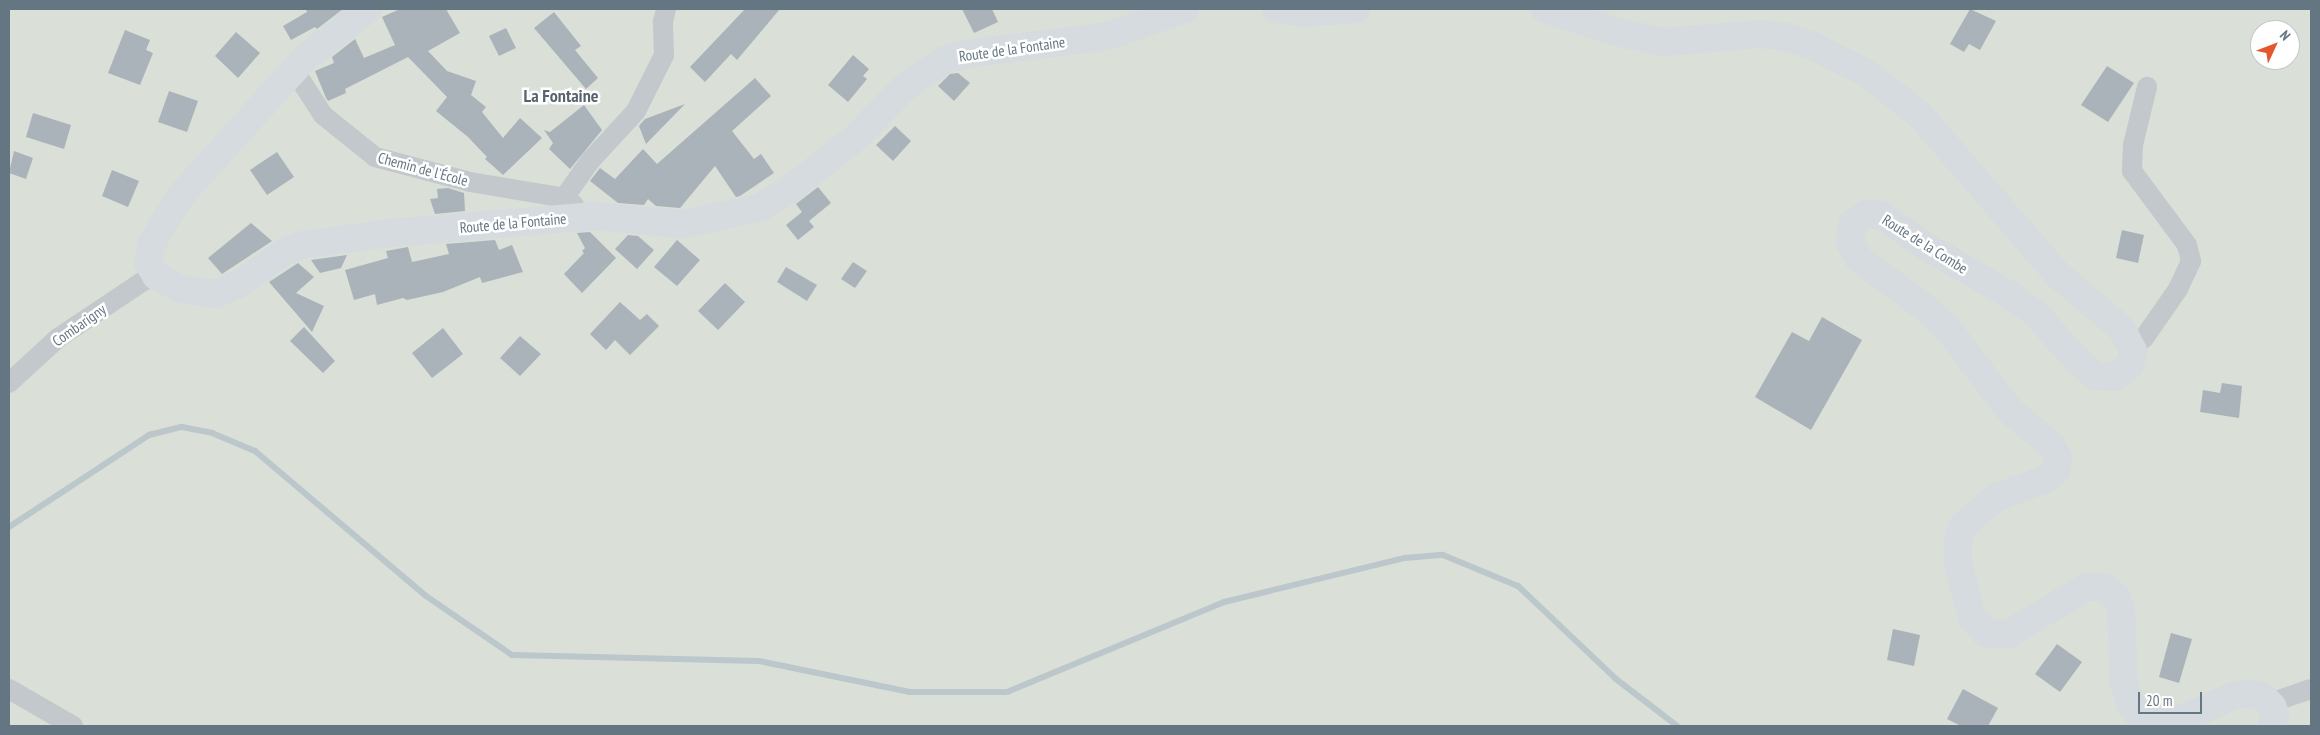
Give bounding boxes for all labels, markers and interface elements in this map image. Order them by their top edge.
north arrow [2250,20,2300,70]
text: N [2276,27,2294,44]
street label: Route de la Fontaine [958,33,1066,65]
district label: La Fontaine [524,85,598,107]
street label: Chemin de l'École [376,148,470,190]
street label: Route de la Fontaine [459,209,567,237]
street label: Route de la Combe [1879,211,1971,277]
street label: Combarigny [49,300,109,350]
scale bar [2140,682,2204,714]
text: 20 m [2146,691,2172,710]

